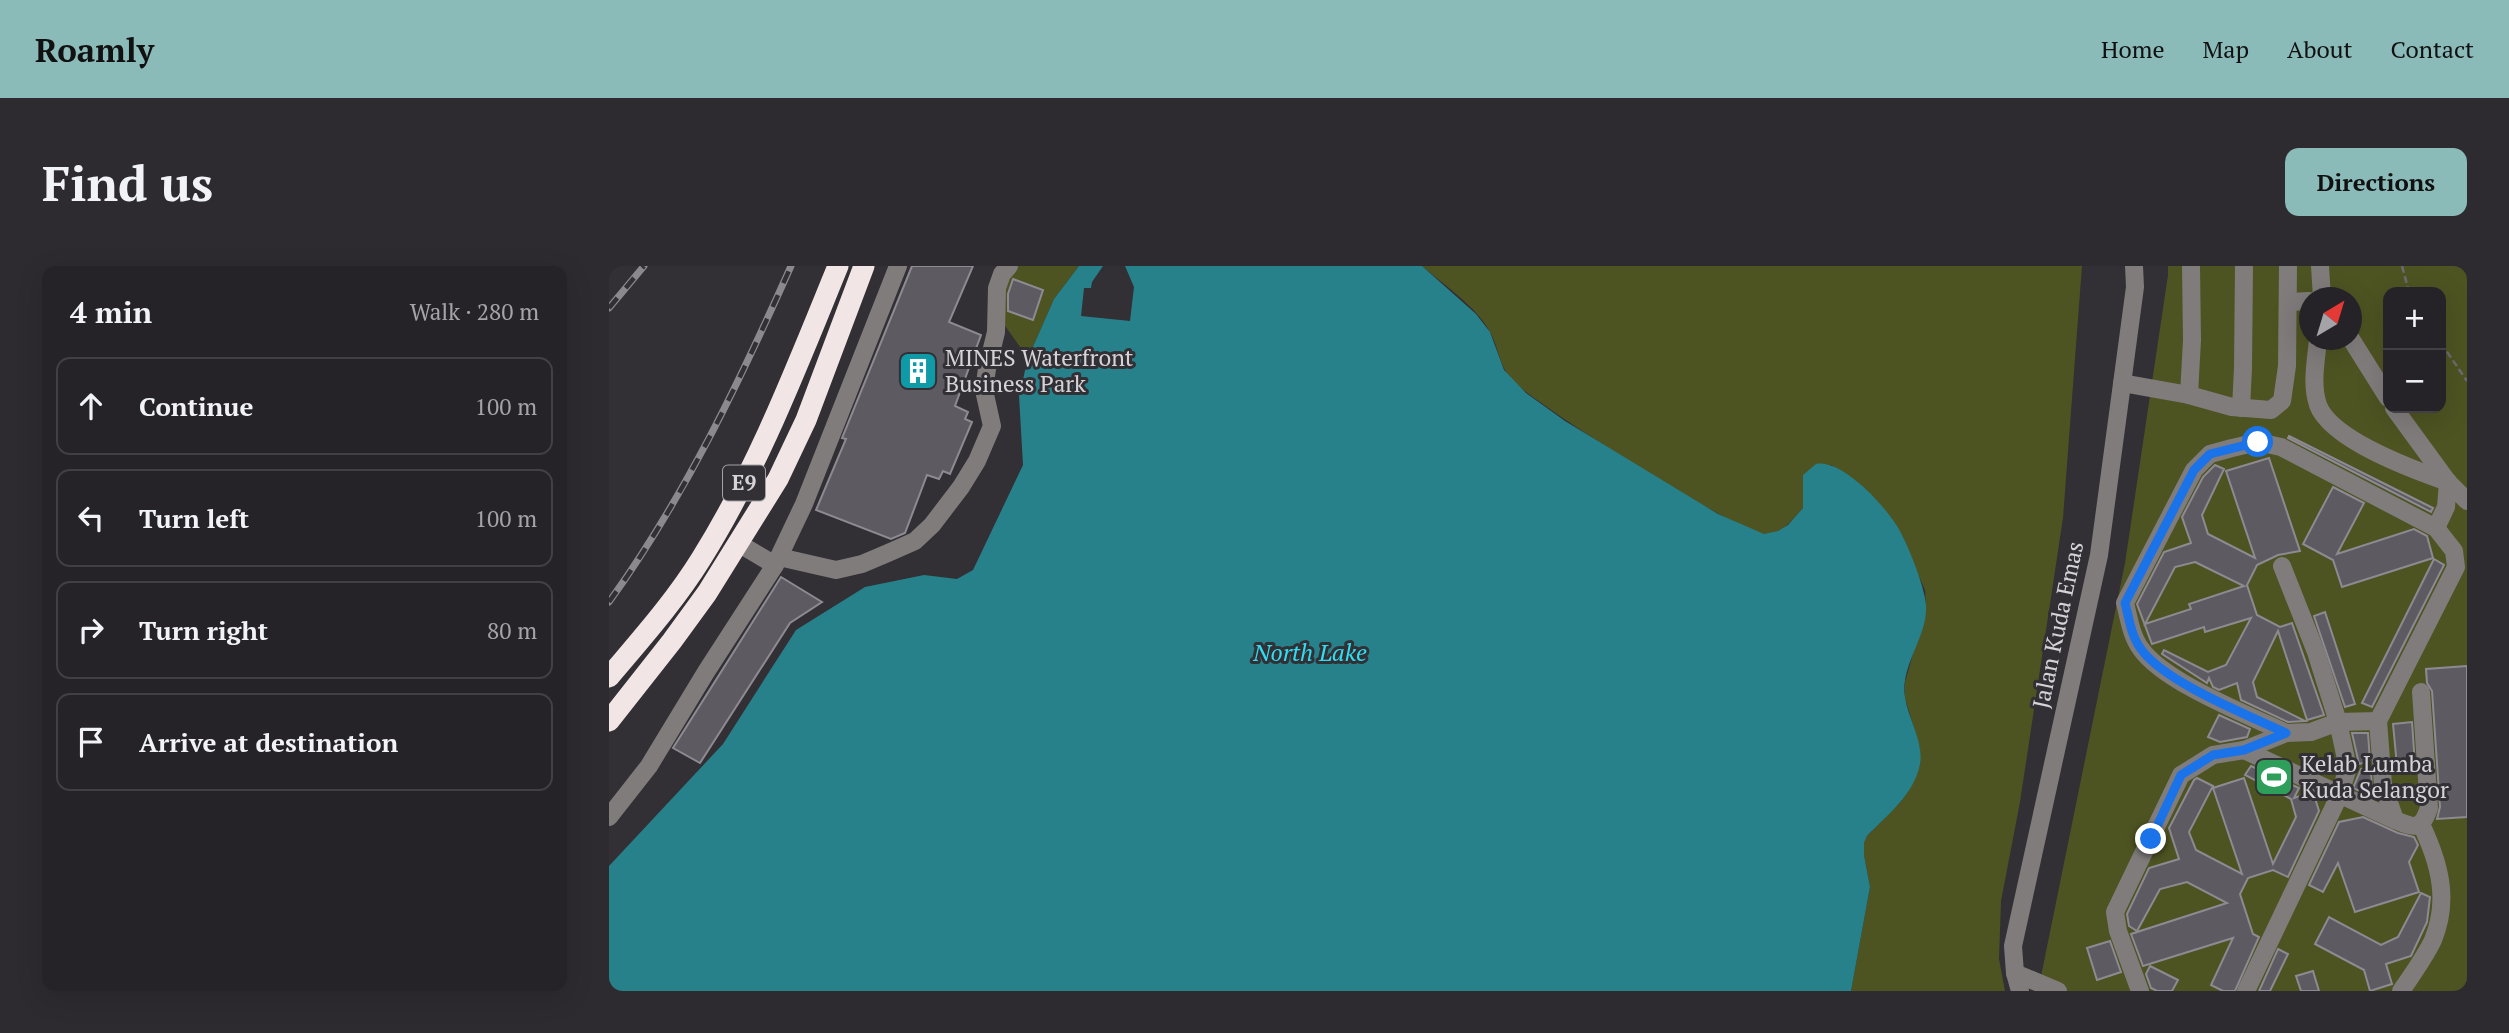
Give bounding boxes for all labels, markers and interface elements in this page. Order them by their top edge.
text: Roamly [35,28,154,71]
text: Home [2101,33,2165,65]
text: Map [2203,33,2249,65]
text: About [2287,33,2353,65]
text: Contact [2391,33,2474,65]
button: Directions [2285,148,2467,216]
text: Find us [42,150,213,215]
north arrow [2299,287,2362,350]
map controls [2383,287,2446,413]
button: + [2383,287,2446,350]
text: 4 min [70,292,152,332]
text: Walk · 280 m [410,296,539,327]
place label: MINES Waterfront Business Park [945,342,1134,399]
building icon: MINES Waterfront Business Park [897,350,939,392]
button: − [2383,350,2446,413]
icon: ahead [72,387,110,425]
text: Continue [139,389,253,423]
text: 100 m [475,391,537,422]
route start [2242,426,2273,457]
road number: E9 [723,466,765,500]
icon: left [72,499,110,537]
text: Turn left [139,501,249,535]
text: 100 m [475,503,537,534]
street label: Jalan Kuda Emas [2025,538,2090,711]
icon: right [72,611,110,649]
text: Turn right [139,613,268,647]
text: 80 m [487,615,537,646]
water label: North Lake [1252,636,1367,668]
icon: arrive [72,723,110,761]
text: Arrive at destination [139,725,398,759]
place label: Kelab Lumba Kuda Selangor [2301,748,2449,805]
sports icon: Kelab Lumba Kuda Selangor [2253,756,2295,798]
route end [2135,823,2166,854]

